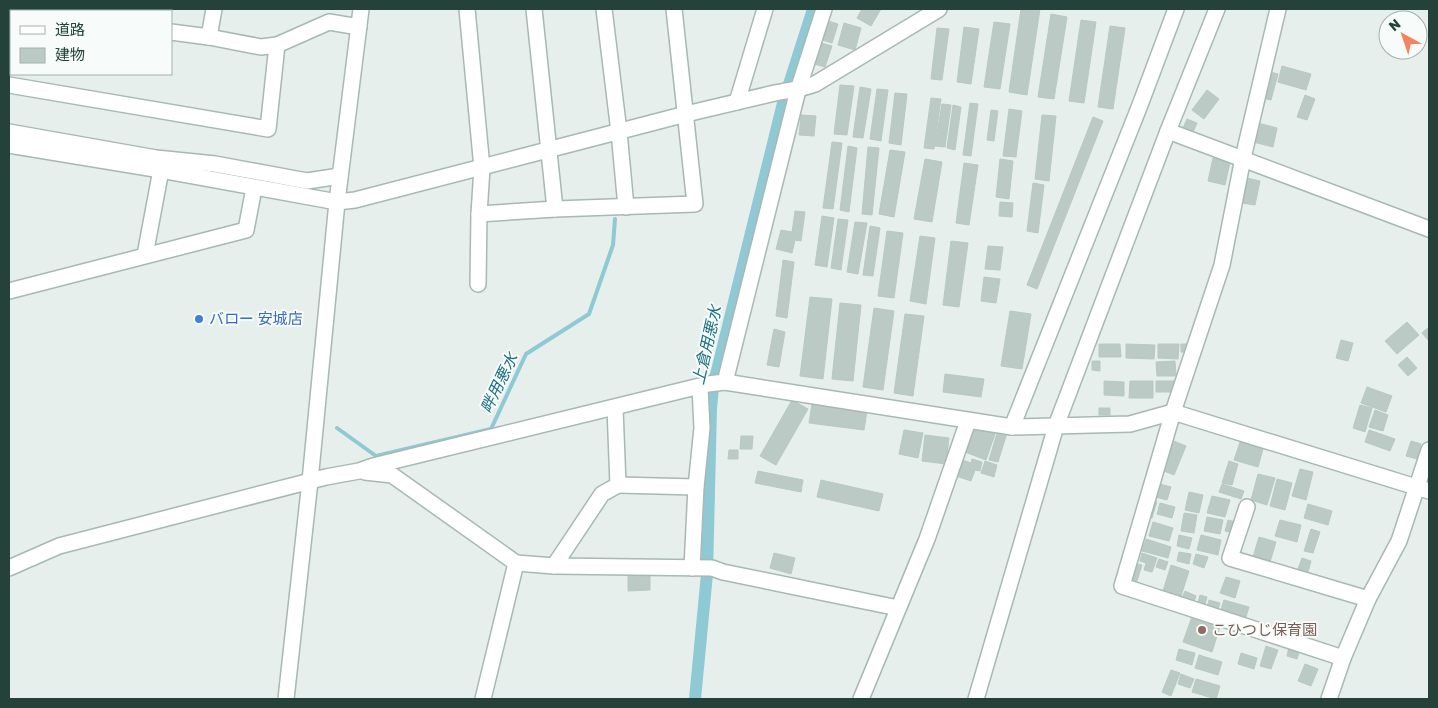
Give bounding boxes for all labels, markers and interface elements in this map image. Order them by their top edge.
legend [10,10,172,75]
north arrow [1378,10,1428,60]
text: N [1386,16,1404,35]
text: 道路 [55,21,85,39]
text: 建物 [55,46,85,64]
water label: 上倉用悪水 [689,302,726,386]
place label: バロー 安城店 [209,310,303,328]
marker: バロー 安城店 [193,313,205,325]
water label: 畔用悪水 [476,348,522,416]
place label: こひつじ保育園 [1212,621,1317,639]
marker: こひつじ保育園 [1196,624,1208,636]

